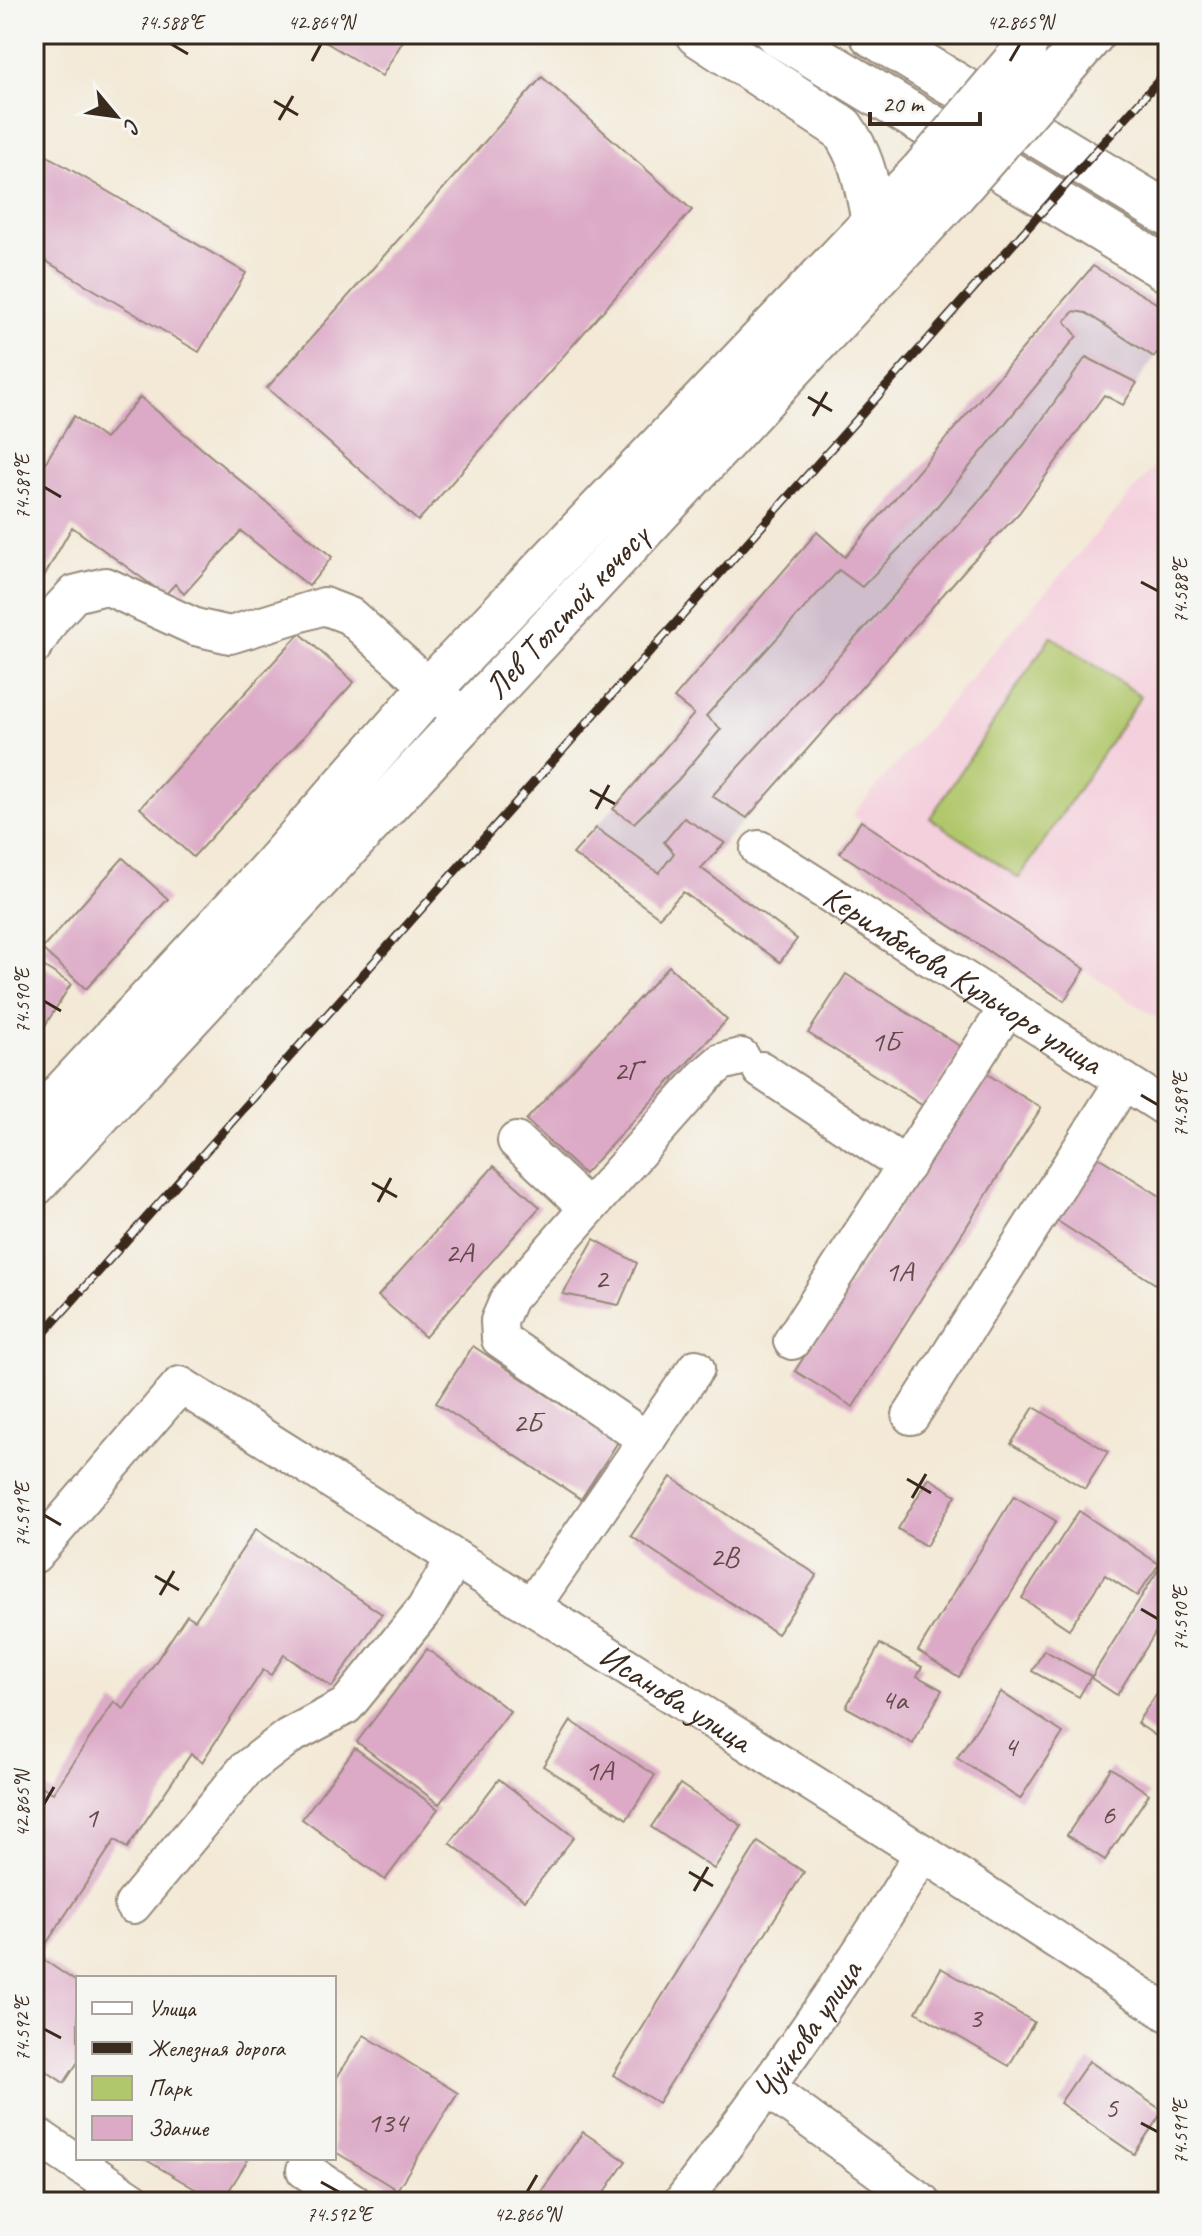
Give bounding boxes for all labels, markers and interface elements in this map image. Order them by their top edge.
text: 74.588°E [138,10,206,35]
text: 42.864°N [288,10,357,35]
text: 42.865°N [987,10,1056,35]
north arrow [76,76,156,156]
scale bar [870,76,980,126]
text: 20 m [882,89,925,119]
text: С [116,114,147,140]
text: 74.589°E [10,452,35,520]
street label: Лев Толстой көчөсү [474,513,659,707]
text: 74.588°E [1168,556,1193,624]
street label: Керимбекова Кульчоро улица [816,874,1113,1085]
text: 74.590°E [10,966,35,1034]
house number: 1Б [871,1022,904,1060]
house number: 2Г [613,1051,647,1089]
text: 74.589°E [1168,1070,1193,1138]
house number: 2А [445,1233,475,1271]
house number: 1А [885,1252,915,1290]
house number: 2 [594,1259,610,1297]
house number: 2Б [513,1403,546,1441]
text: 74.591°E [10,1480,35,1548]
house number: 2В [710,1537,741,1575]
text: 74.590°E [1168,1584,1193,1652]
street label: Исанова улица [592,1633,763,1763]
house number: 4а [881,1680,909,1718]
house number: 4 [1003,1727,1019,1765]
house number: 1А [585,1751,615,1789]
text: 42.865°N [10,1768,35,1837]
house number: 6 [1101,1795,1116,1833]
house number: 1 [84,1798,99,1836]
street label: Чуйкова улица [742,1950,872,2109]
legend [76,1976,336,2160]
text: Улица [148,1993,197,2023]
text: 74.592°E [10,1994,35,2062]
house number: 3 [968,1998,984,2036]
text: Железная дорога [148,2033,286,2063]
text: Парк [148,2073,193,2103]
house number: 5 [1104,2088,1119,2126]
text: 74.591°E [1168,2097,1193,2165]
house number: 134 [367,2103,410,2141]
text: Здание [148,2113,210,2143]
text: 74.592°E [306,2202,374,2227]
text: 42.866°N [494,2202,563,2227]

